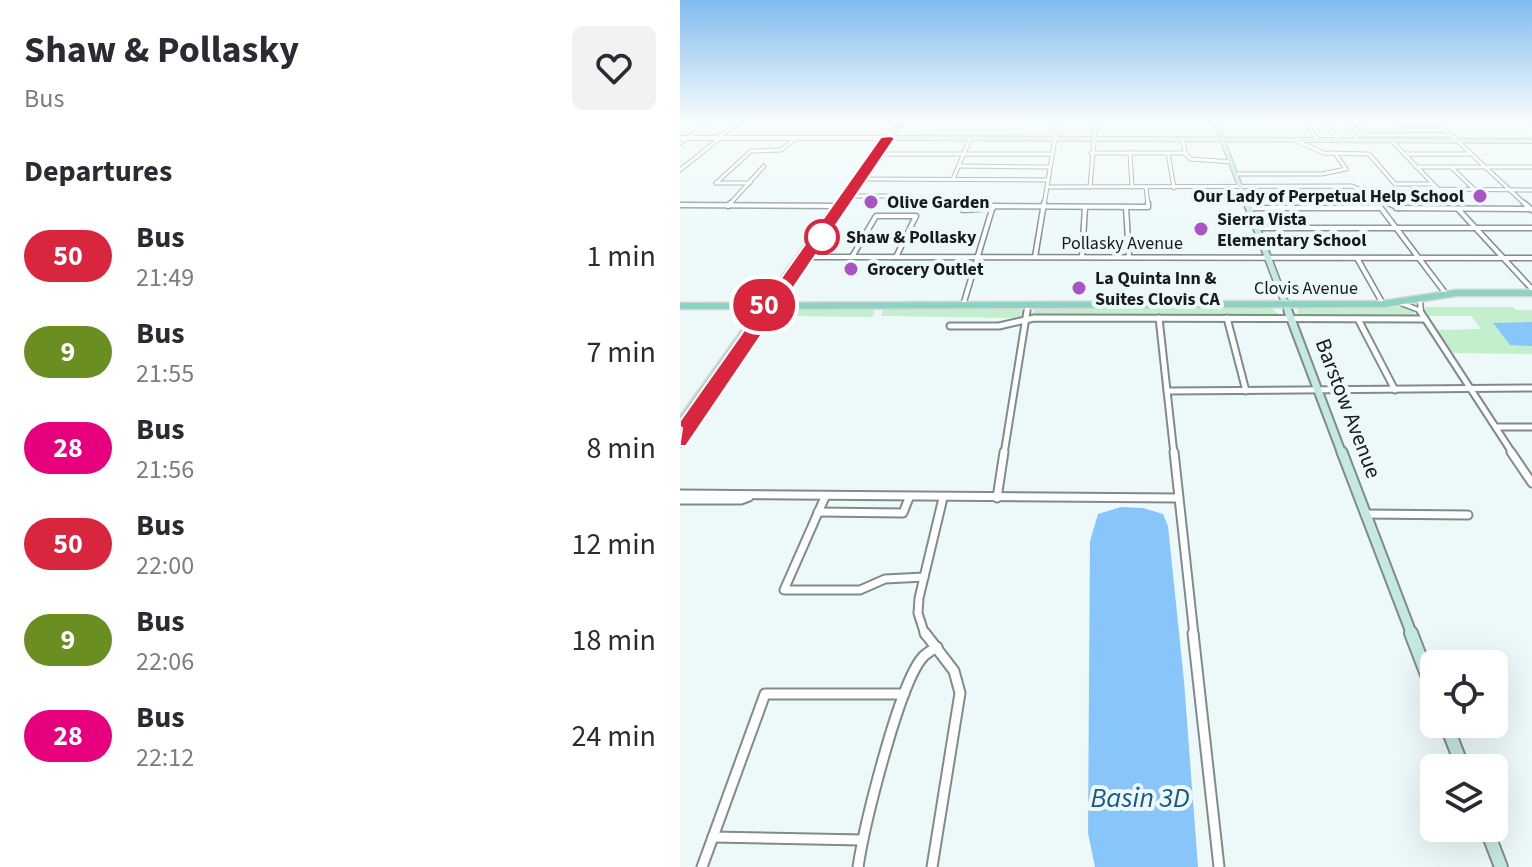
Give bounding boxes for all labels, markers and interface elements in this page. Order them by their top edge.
text: Shaw & Pollasky [24,23,299,77]
button: heart [572,26,656,110]
text: Bus [24,80,64,117]
text: Departures [24,150,172,193]
place label: Our Lady of Perpetual Help School [1193,184,1464,209]
marker: Our Lady of Perpetual Help School [1471,187,1489,205]
place label: Olive Garden [887,190,990,215]
marker: Olive Garden [862,193,880,211]
place label: Sierra Vista Elementary School [1217,207,1367,253]
text: Bus [136,216,184,259]
marker: Shaw & Pollasky [805,220,839,254]
marker: Sierra Vista Elementary School [1192,220,1210,238]
place label: Shaw & Pollasky [846,225,977,250]
street label: Pollasky Avenue [1061,231,1183,256]
text: 1 min [586,235,656,278]
text: 50 [53,236,83,276]
place label: Grocery Outlet [867,257,984,282]
text: 21:49 [136,259,194,296]
marker: Grocery Outlet [842,260,860,278]
place label: La Quinta Inn & Suites Clovis CA [1095,266,1221,312]
street label: Clovis Avenue [1254,276,1358,301]
line badge: 50 [728,279,800,331]
marker: La Quinta Inn & Suites Clovis CA [1070,279,1088,297]
text: 50 [749,285,779,325]
text: Bus [136,312,184,355]
text: 7 min [586,331,656,374]
text: 9 [61,332,75,372]
street label: Barstow Avenue [1307,334,1389,483]
text: 21:55 [136,355,194,392]
text: Bus [136,408,184,451]
text: 8 min [586,427,656,470]
text: 28 [53,428,83,468]
text: 21:56 [136,451,194,488]
text: Bus [136,504,184,547]
text: 12 min [572,523,656,566]
text: 50 [53,524,83,564]
text: 22:00 [136,547,194,584]
text: Bus [136,600,184,643]
text: 18 min [572,619,656,662]
text: 9 [61,620,75,660]
text: 22:06 [136,643,194,680]
map controls [1420,650,1508,842]
button: locate [1420,650,1508,738]
text: Bus [136,696,184,739]
text: 24 min [572,715,656,758]
text: 28 [53,716,83,756]
text: 22:12 [136,739,194,776]
button: layers [1420,754,1508,842]
water label: Basin 3D [1090,778,1190,818]

